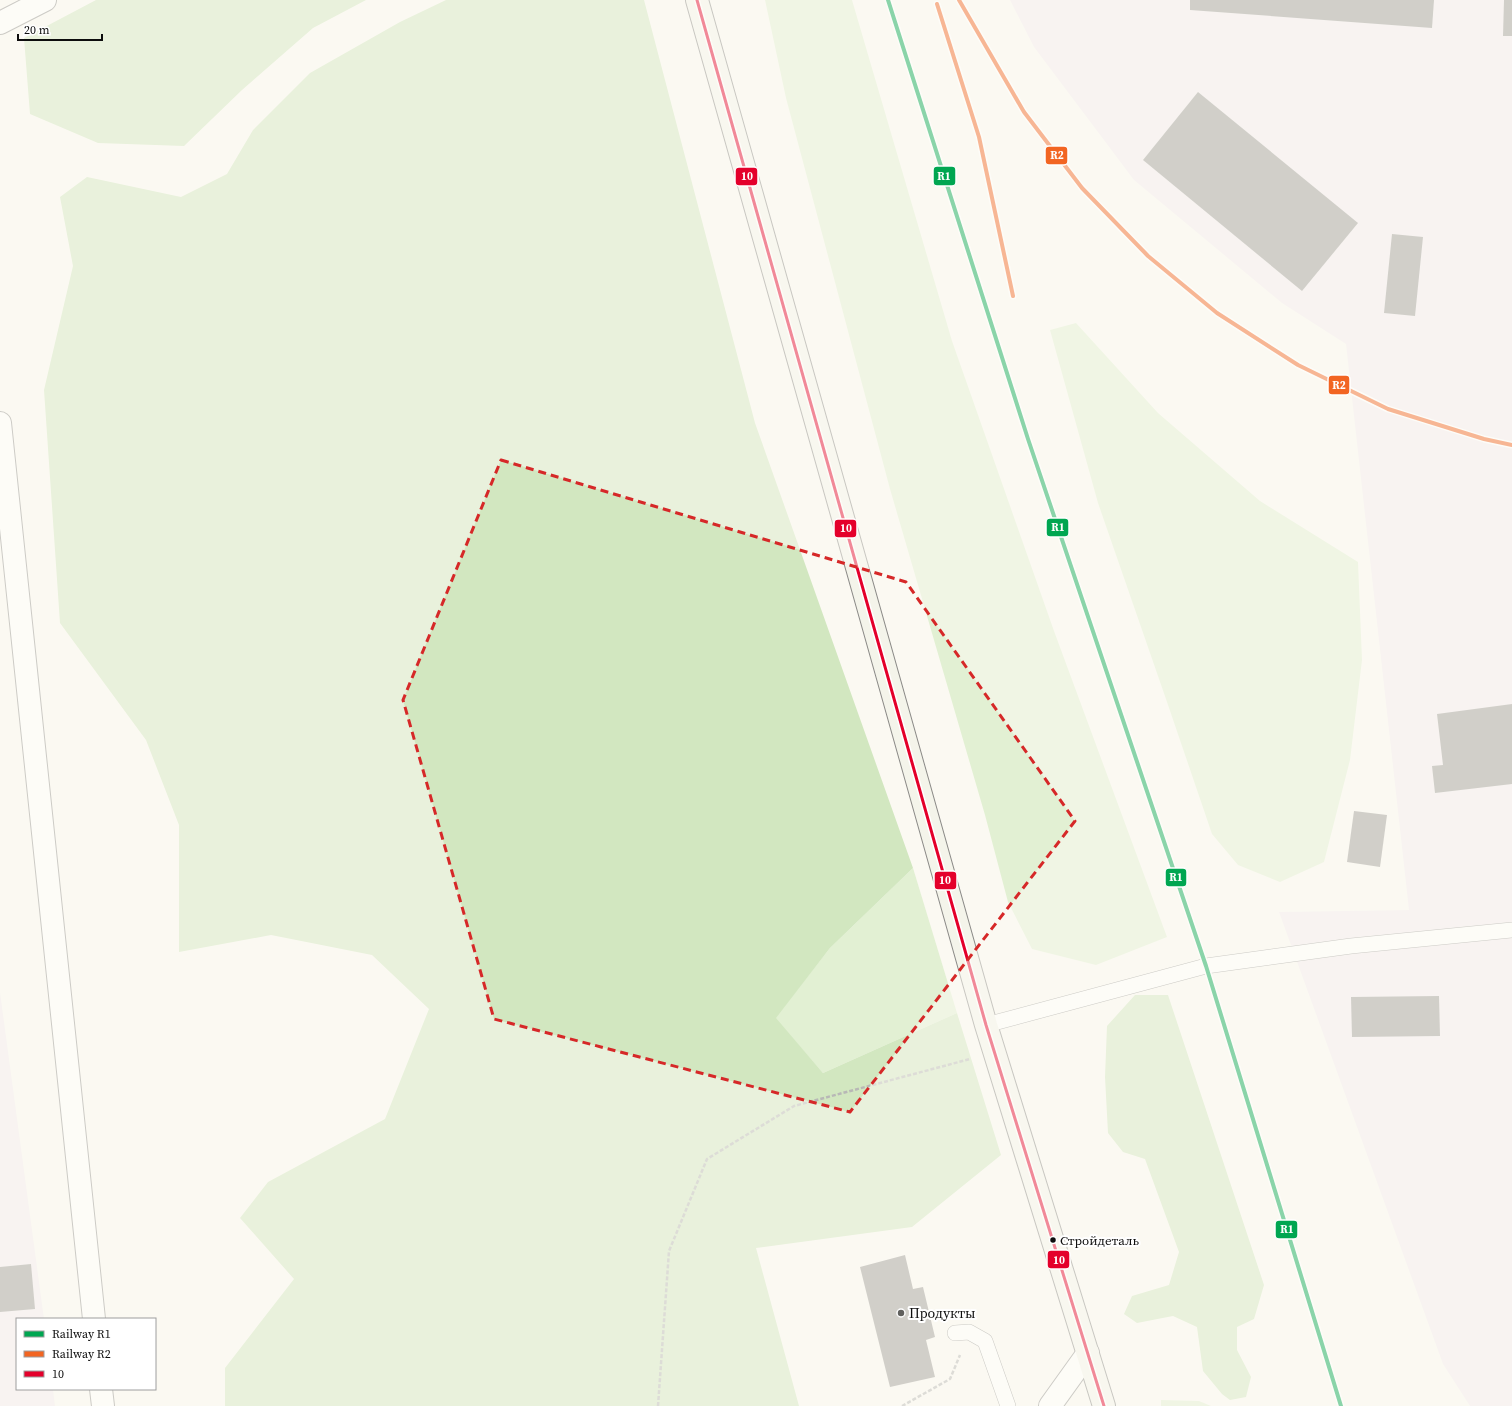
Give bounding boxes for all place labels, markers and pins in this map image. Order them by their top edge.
place label: Стройдеталь [1060,1232,1139,1249]
marker: Стройдеталь [1048,1235,1058,1245]
place label: Продукты [909,1303,976,1323]
marker: Продукты [896,1308,906,1318]

